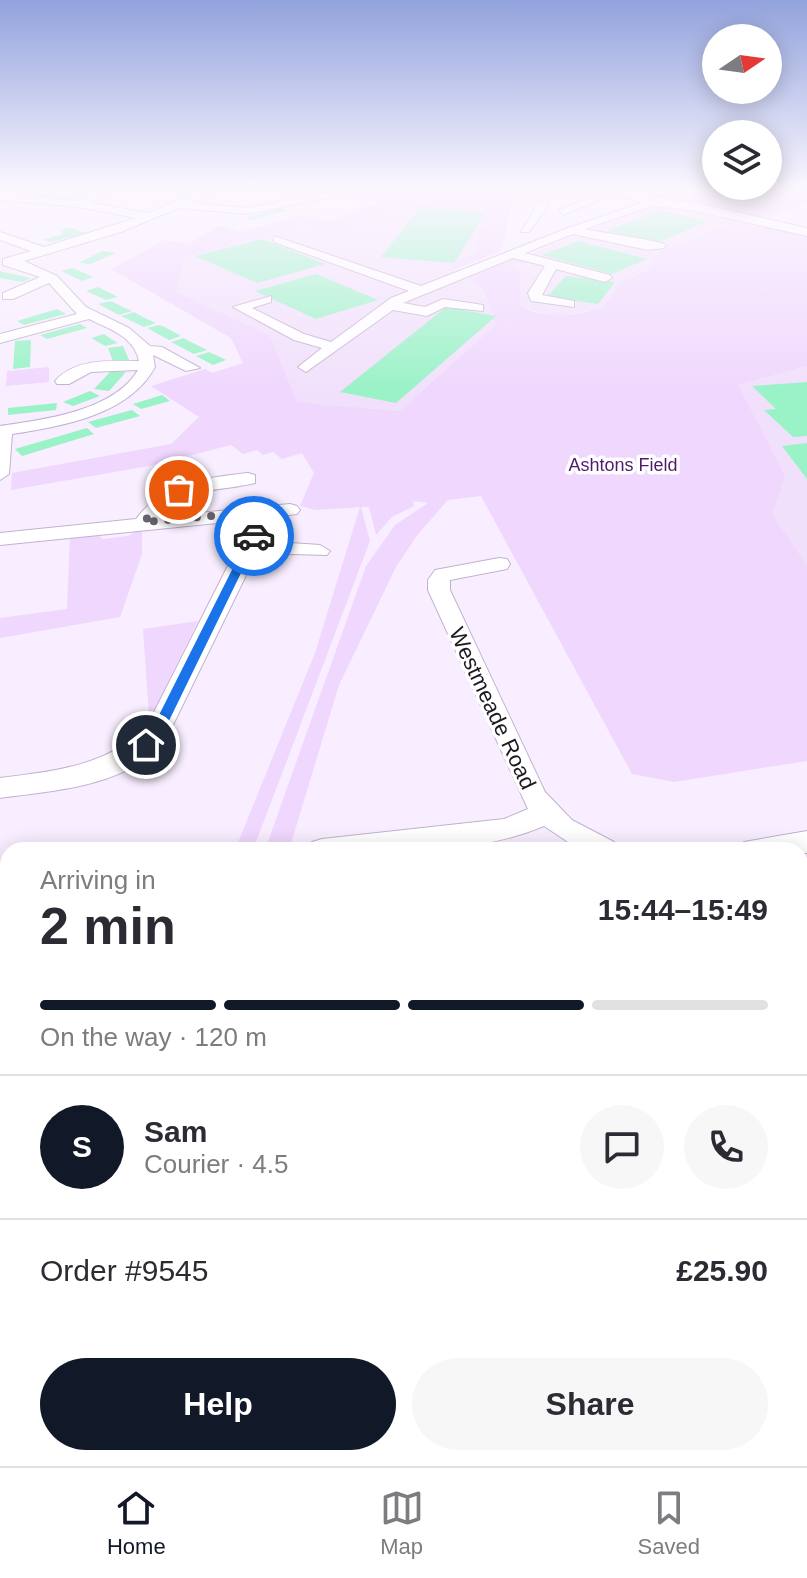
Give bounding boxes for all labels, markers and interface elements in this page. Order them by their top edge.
north arrow [702,24,782,104]
map controls [702,24,782,200]
button: layers [702,120,782,200]
park label: Ashtons Field [568,455,678,475]
pin [145,456,213,524]
icon: bag [157,468,201,512]
courier [214,496,294,576]
icon: car [232,514,276,558]
street label: Westmeade Road [444,623,541,793]
pin [112,711,180,779]
icon: home [124,723,168,767]
text: Arriving in [40,865,156,895]
text: 15:44–15:49 [598,893,768,926]
text: 2 min [40,897,176,955]
text: On the way · 120 m [40,1022,267,1052]
button: chat [580,1105,664,1189]
button: phone [684,1105,768,1189]
text: Sam [144,1115,207,1148]
text: S [72,1130,92,1163]
text: Courier · 4.5 [144,1149,289,1179]
text: Order #9545 [40,1254,208,1287]
text: £25.90 [676,1254,768,1287]
button: Help [40,1358,396,1450]
button: Share [412,1358,768,1450]
tab: Home [107,1486,166,1560]
tab: Map [380,1486,424,1560]
tab: Saved [638,1486,700,1560]

